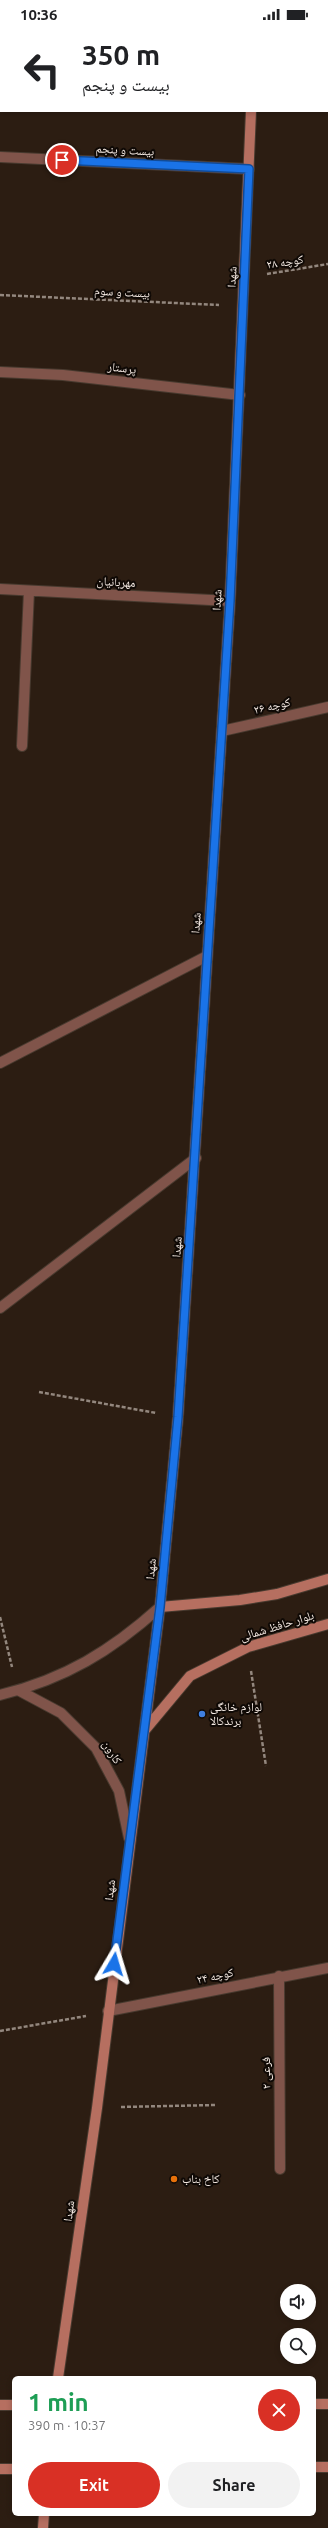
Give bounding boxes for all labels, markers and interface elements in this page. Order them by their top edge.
text: 10:36 [20,6,58,23]
text: 350 m [82,39,160,70]
icon: left [16,44,68,96]
text: بیست و پنجم [82,74,170,94]
street label: بیست و پنجم [95,141,155,160]
pin [45,143,79,177]
icon: arrive [51,149,73,171]
street label: کوچه ۲۸ [266,252,304,272]
street label: شهدا [224,266,240,288]
street label: بیست و سوم [94,284,150,301]
street label: پرستار [106,359,138,377]
street label: مهربانیان [96,574,136,590]
street label: شهدا [209,589,225,611]
street label: کوچه ۲۶ [252,695,292,717]
street label: شهدا [188,912,204,934]
street label: شهدا [169,1236,185,1258]
street label: شهدا [143,1558,159,1580]
street label: بلوار حافظ شمالی [238,1608,316,1644]
place label: لوازم خانگی برندکالا [210,1700,262,1728]
marker: لوازم خانگی برندکالا [197,1709,207,1719]
street label: کارون [99,1738,125,1766]
street label: شهدا [102,1879,118,1901]
position arrow [93,1943,135,1985]
street label: کوچه ۲۴ [195,1965,235,1987]
street label: فرعی ۲ [259,2057,273,2089]
place label: کاخ بناب [182,2172,220,2186]
marker: کاخ بناب [169,2174,179,2184]
street label: شهدا [61,2200,77,2222]
map controls [280,2284,316,2364]
button: sound [280,2284,316,2320]
button: search [280,2328,316,2364]
text: 1 min [28,2389,89,2416]
button: close [258,2389,300,2431]
text: 390 m · 10:37 [28,2418,106,2432]
button: Exit [28,2462,160,2508]
button: Share [168,2462,300,2508]

